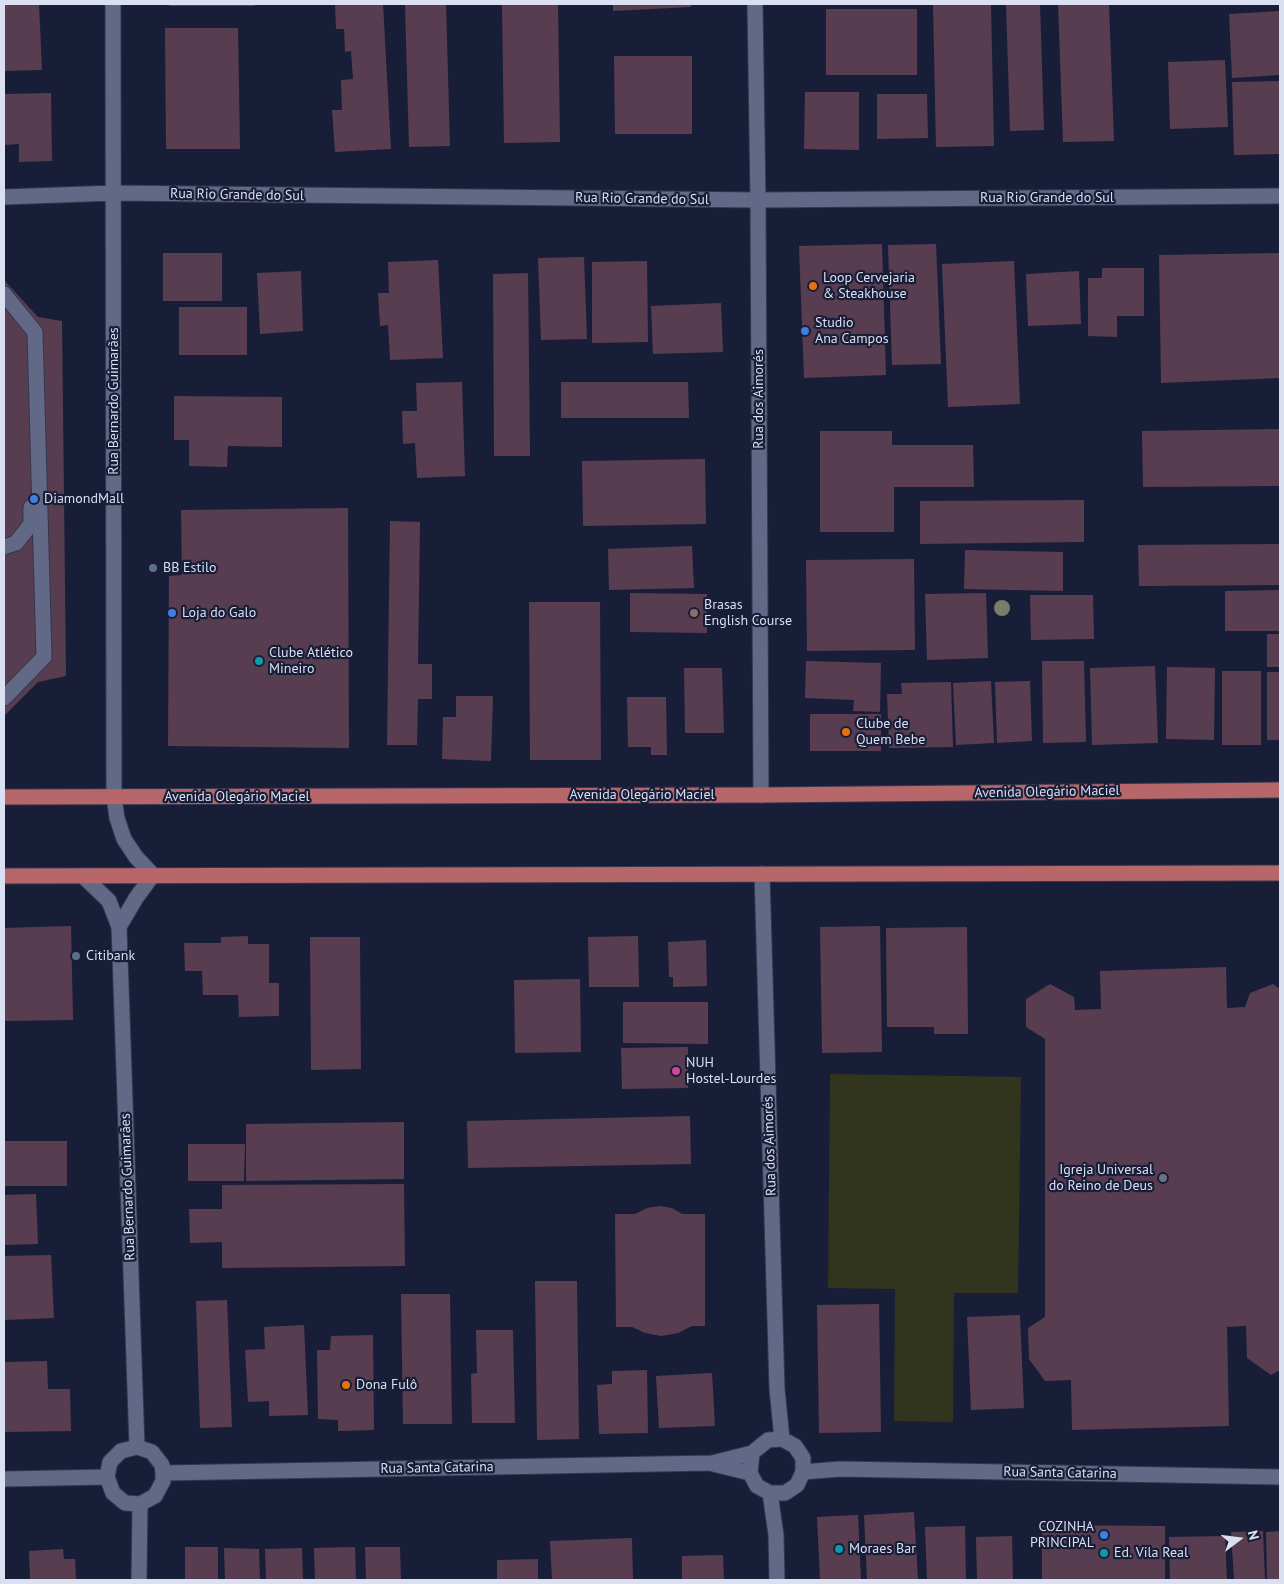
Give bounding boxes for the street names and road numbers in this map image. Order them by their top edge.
street label: Rua Rio Grande do Sul [170,185,304,205]
street label: Rua Rio Grande do Sul [575,189,709,209]
street label: Rua Rio Grande do Sul [980,190,1114,206]
street label: Rua Bernardo Guimarães [106,327,122,475]
street label: Rua dos Aimorés [751,349,767,449]
street label: Avenida Olegário Maciel [974,782,1120,802]
street label: Avenida Olegário Maciel [569,787,715,803]
street label: Avenida Olegário Maciel [164,789,310,805]
street label: Rua dos Aimorés [760,1096,780,1196]
street label: Rua Bernardo Guimarães [117,1113,139,1261]
street label: Rua Santa Catarina [380,1459,494,1477]
street label: Rua Santa Catarina [1003,1464,1117,1482]

